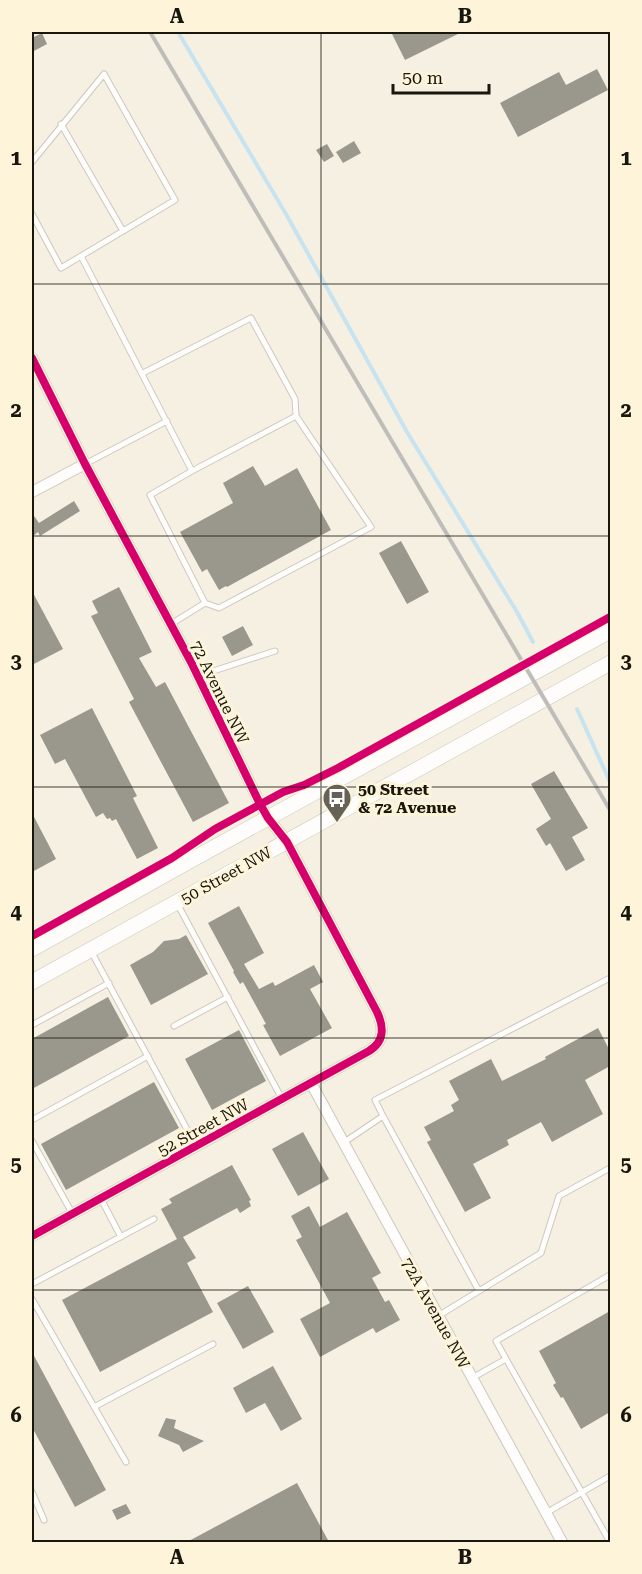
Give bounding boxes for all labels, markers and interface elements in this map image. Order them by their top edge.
text: A [170,4,185,28]
text: B [458,4,472,28]
scale bar [393,57,489,95]
text: 50 m [402,67,443,88]
text: 1 [10,146,22,170]
text: 1 [620,146,632,170]
text: 2 [10,398,22,422]
text: 2 [620,398,632,422]
street label: 72 Avenue NW [186,638,253,748]
text: 3 [10,649,22,673]
text: 3 [620,649,632,673]
place label: 50 Street & 72 Avenue [358,780,457,817]
bus stop icon: 50 Street & 72 Avenue [321,782,353,824]
street label: 50 Street NW [178,842,276,908]
text: 4 [10,900,22,924]
text: 4 [620,900,632,924]
street label: 52 Street NW [155,1094,253,1160]
text: 5 [10,1152,22,1176]
text: 5 [620,1152,632,1176]
street label: 72A Avenue NW [397,1255,474,1373]
text: 6 [10,1403,22,1427]
text: 6 [620,1403,632,1427]
text: A [170,1545,185,1569]
text: B [458,1545,472,1569]

